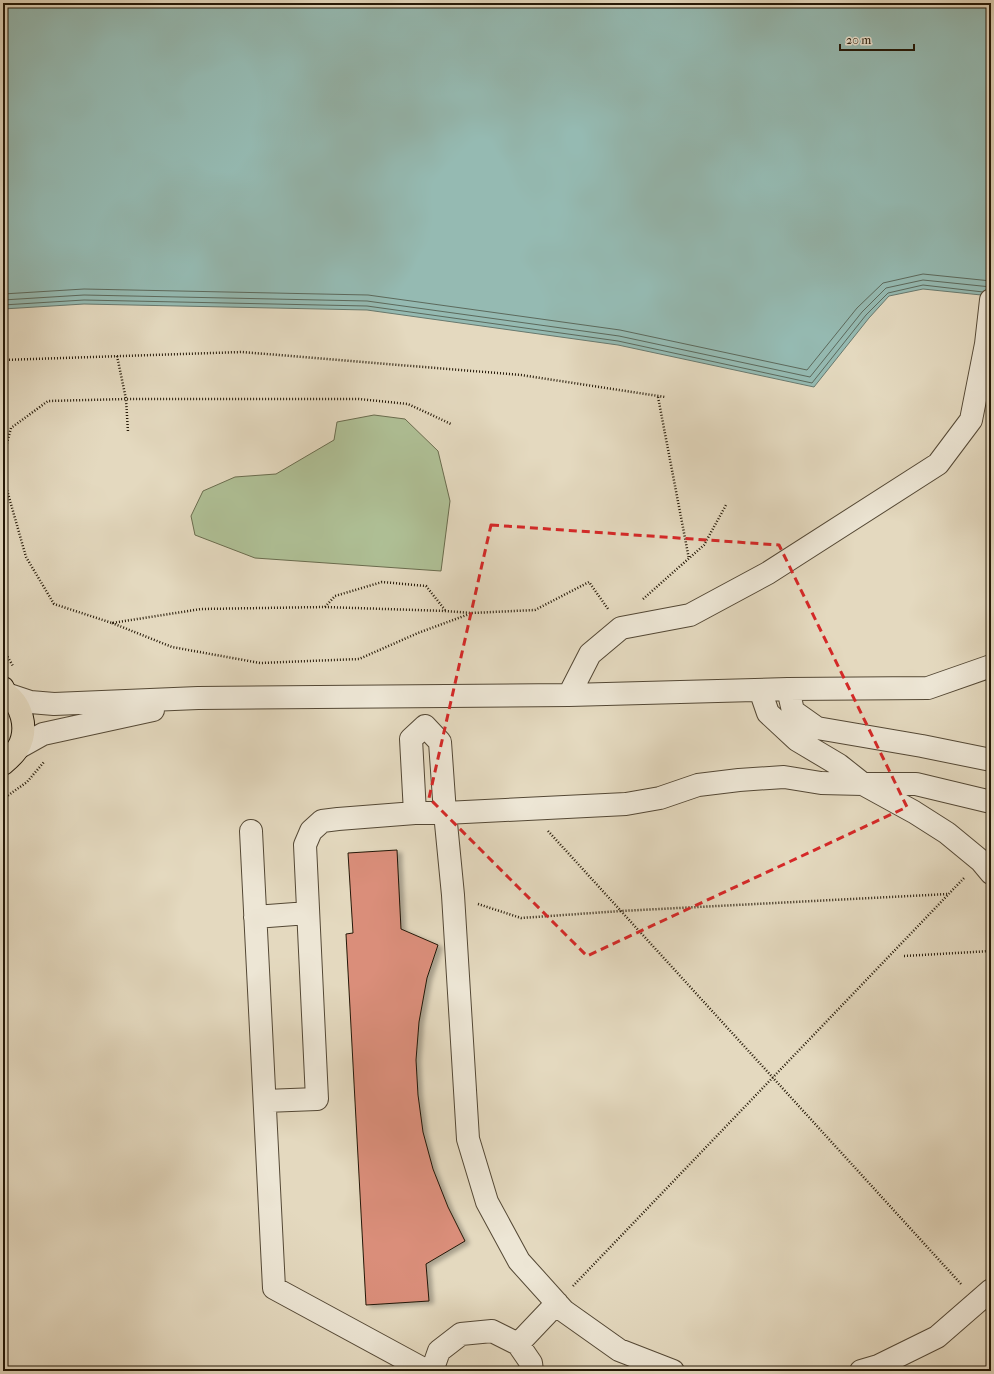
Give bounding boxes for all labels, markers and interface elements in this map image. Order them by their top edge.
scale bar [840,26,914,52]
text: 20 m [846,33,871,47]

